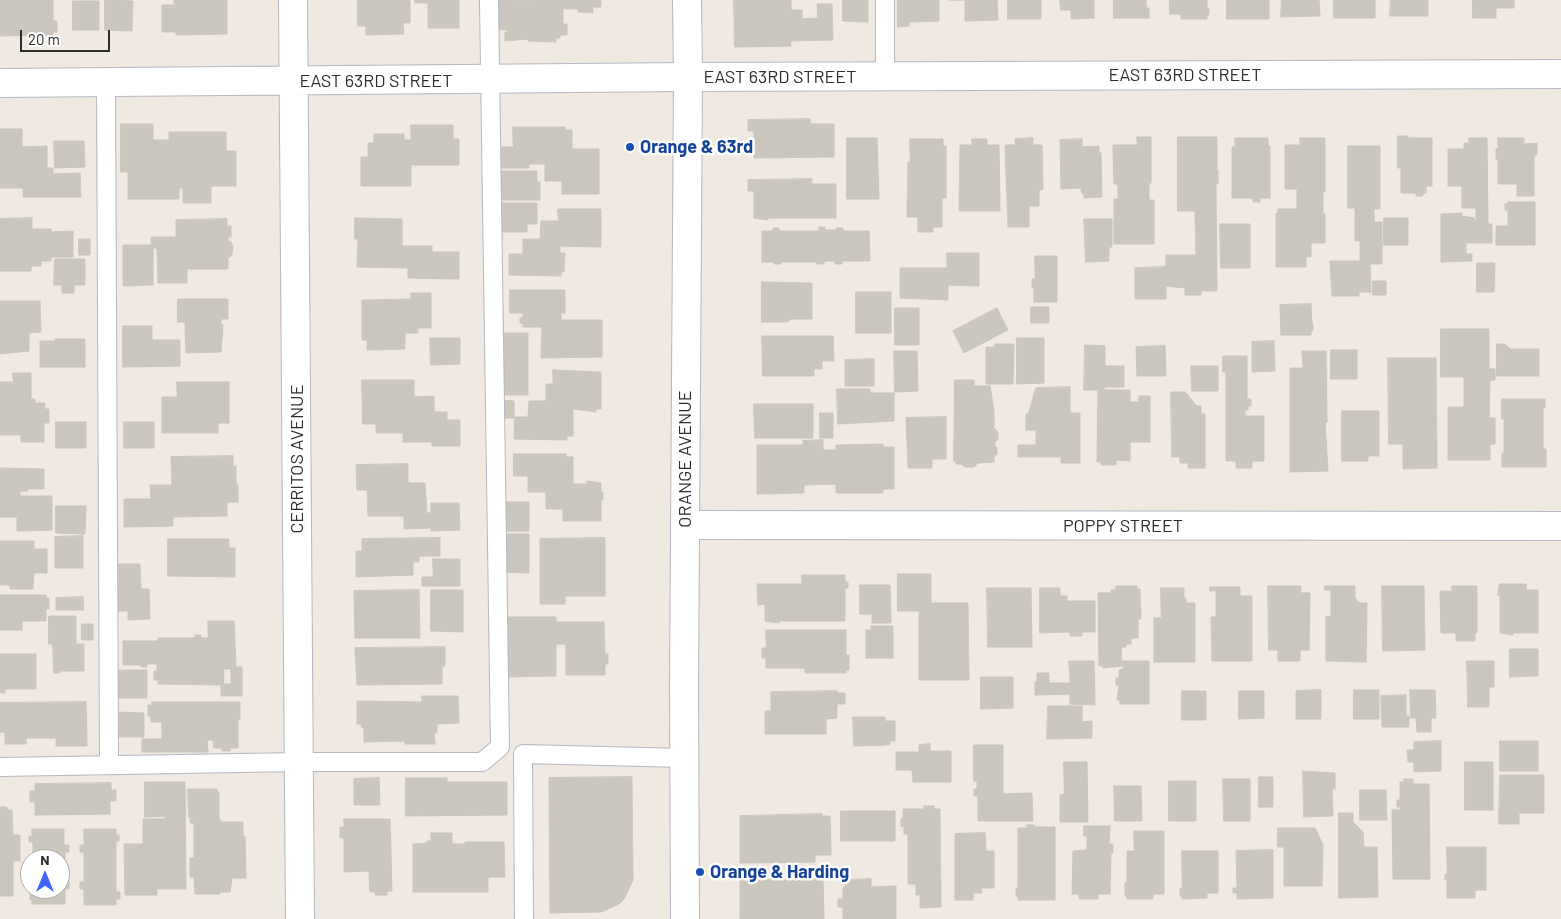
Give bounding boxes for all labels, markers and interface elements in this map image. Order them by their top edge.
scale bar [22,20,112,52]
text: 20 m [28,30,60,48]
street label: EAST 63RD STREET [1109,64,1261,86]
street label: EAST 63RD STREET [704,66,856,88]
street label: EAST 63RD STREET [300,70,452,92]
place label: Orange & 63rd [640,136,753,158]
marker: Orange & 63rd [624,141,636,153]
street label: CERRITOS AVENUE [286,384,308,534]
street label: ORANGE AVENUE [674,390,696,528]
street label: POPPY STREET [1063,515,1183,537]
north arrow [20,849,70,899]
text: N [40,851,50,868]
place label: Orange & Harding [710,861,849,883]
marker: Orange & Harding [694,866,706,878]

